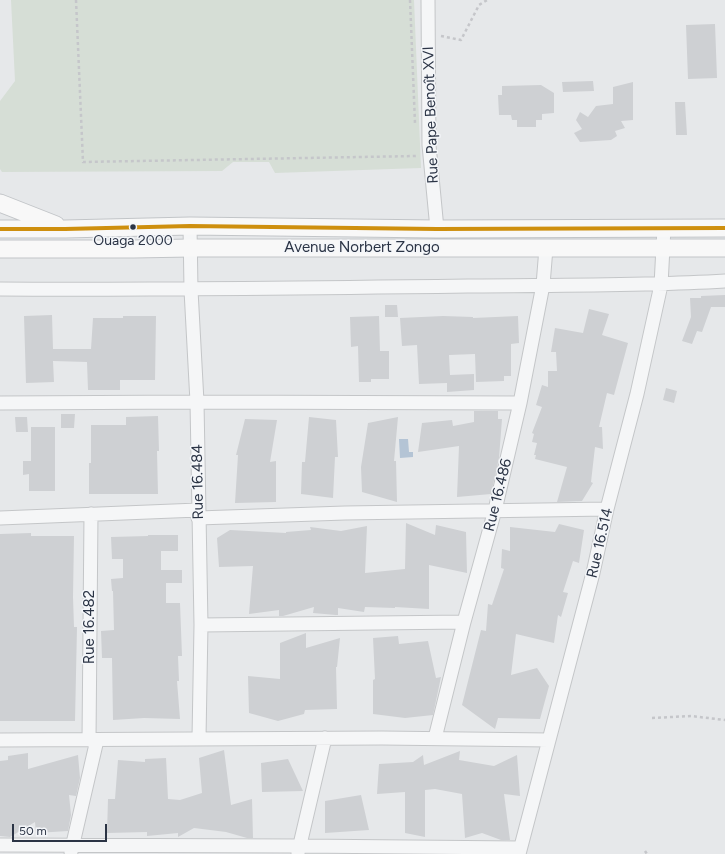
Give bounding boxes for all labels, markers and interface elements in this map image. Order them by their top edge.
street label: Rue Pape Benoît XVI [420,46,442,184]
marker: Ouaga 2000 [128,222,138,232]
place label: Ouaga 2000 [93,233,173,249]
street label: Avenue Norbert Zongo [284,239,440,257]
street label: Rue 16.484 [188,444,208,520]
street label: Rue 16.486 [480,457,516,533]
street label: Rue 16.514 [583,506,617,580]
street label: Rue 16.482 [81,590,99,664]
scale bar [14,816,109,842]
text: 50 m [19,824,47,838]

